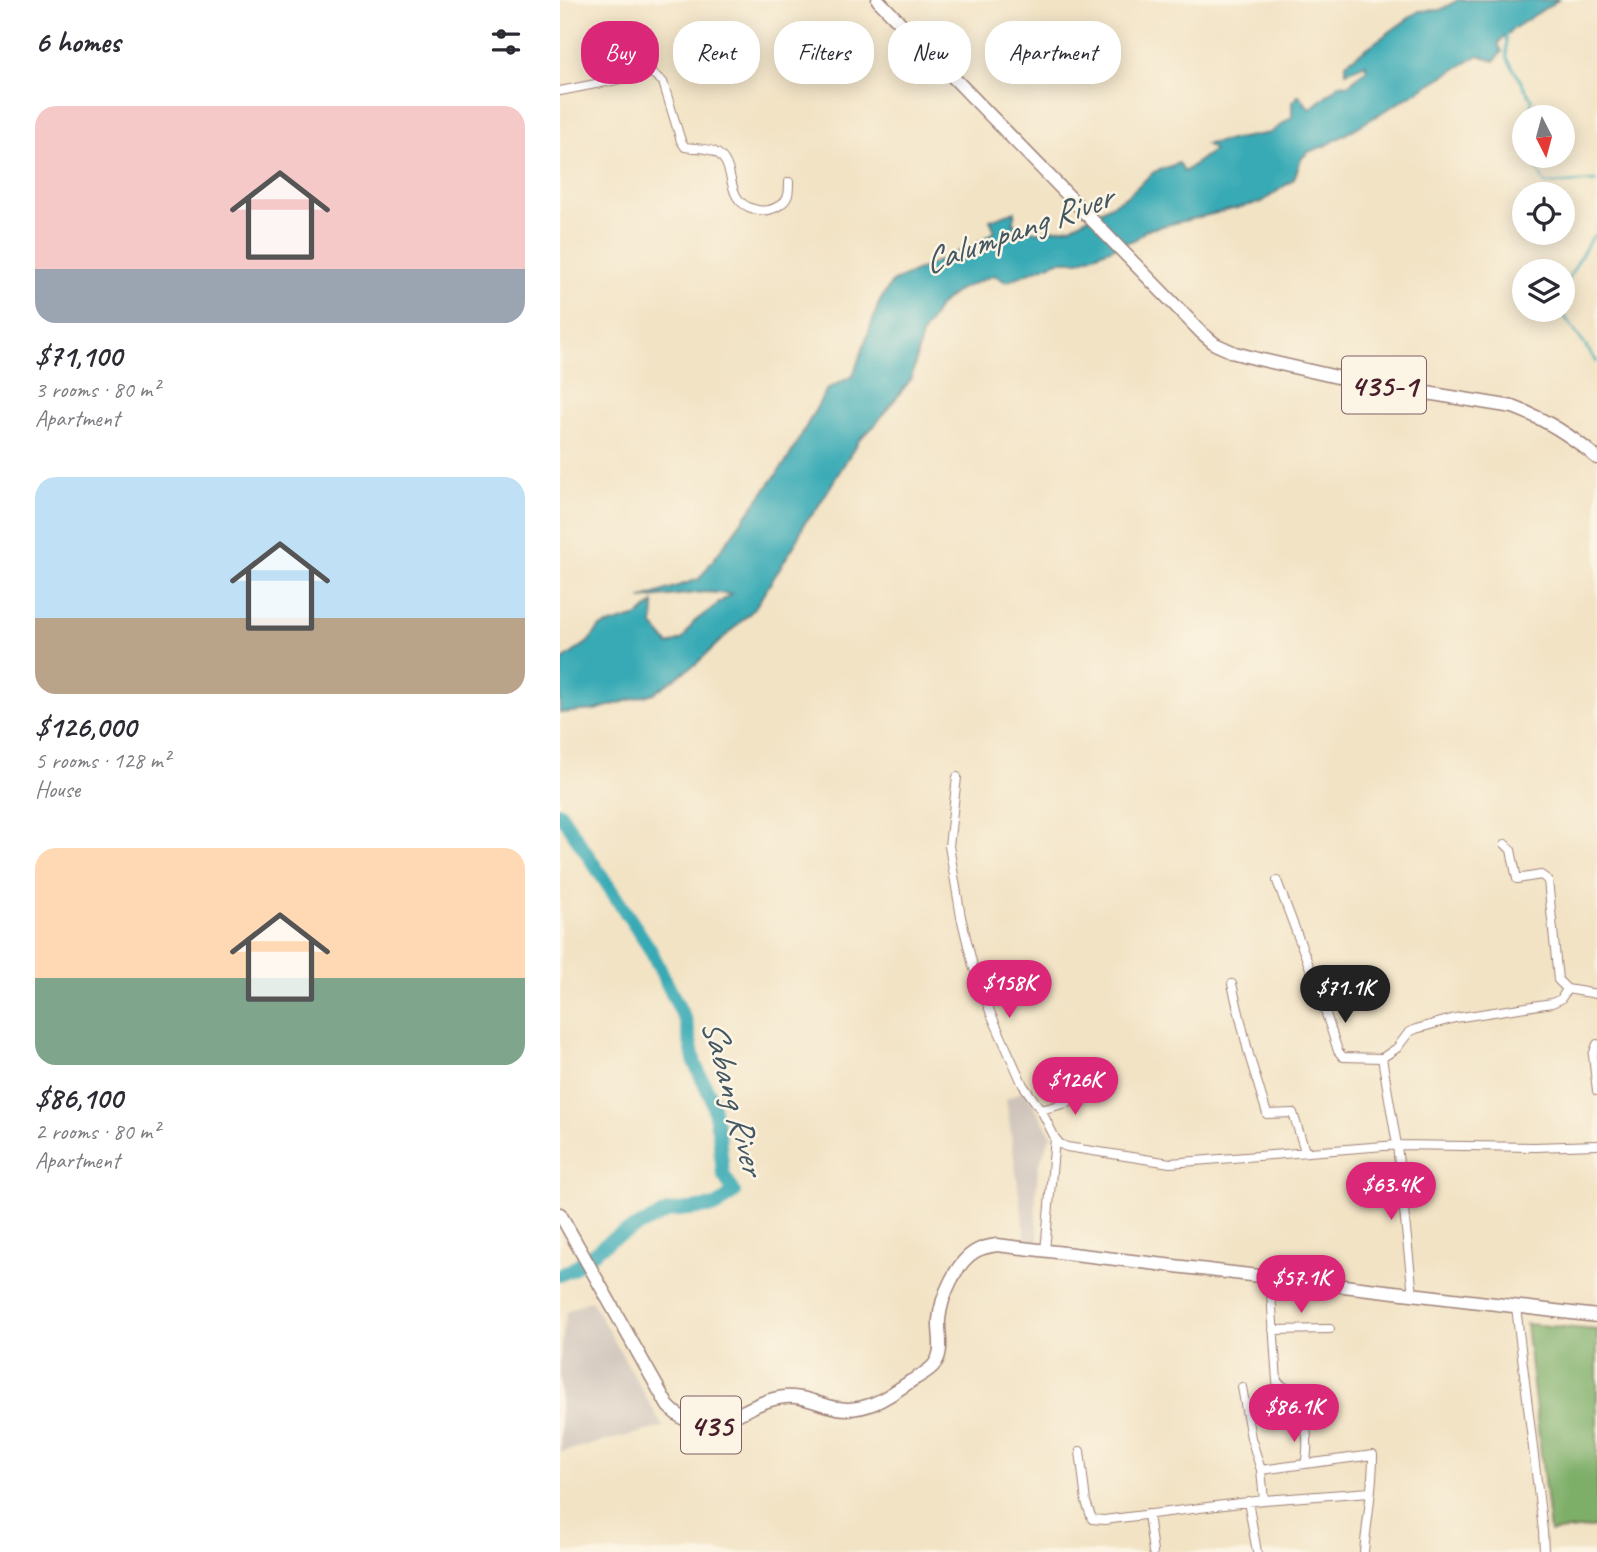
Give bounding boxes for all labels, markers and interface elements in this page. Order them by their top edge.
chip: Buy [581,21,659,84]
chip: Rent [673,21,760,84]
chip: Filters [774,21,874,84]
chip: New [888,21,971,84]
chip: Apartment [985,21,1121,84]
text: 6 homes [35,23,120,61]
icon: filters [487,23,525,61]
north arrow [1512,105,1575,168]
map controls [1512,105,1575,322]
icon: home [217,152,343,278]
water label: Calumpang River [917,172,1124,284]
button: locate [1512,182,1575,245]
button: layers [1512,259,1575,322]
text: $71,100 [35,337,122,375]
road number: 435-1 [1342,356,1426,414]
text: 3 rooms · 80 m² [35,375,159,404]
text: Apartment [35,404,120,433]
icon: home [217,523,343,649]
text: $126,000 [35,708,136,746]
text: 5 rooms · 128 m² [35,746,170,775]
text: House [35,775,80,804]
icon: home [217,894,343,1020]
pin: $158K [960,960,1058,1020]
pin: $71.1K [1288,965,1402,1025]
text: $158K [983,968,1035,997]
text: $71.1K [1316,973,1374,1002]
water label: Sabang River [691,1014,777,1184]
pin: $126K [1026,1058,1124,1117]
text: $126K [1048,1065,1102,1094]
text: $86,100 [35,1079,123,1117]
text: 2 rooms · 80 m² [35,1117,159,1146]
text: Apartment [35,1146,120,1175]
pin: $63.4K [1334,1162,1448,1222]
text: $63.4K [1362,1170,1420,1199]
pin: $57.1K [1244,1256,1358,1315]
text: $57.1K [1272,1263,1330,1292]
pin: $86.1K [1237,1384,1351,1444]
text: $86.1K [1265,1392,1323,1421]
road number: 435 [681,1396,741,1454]

